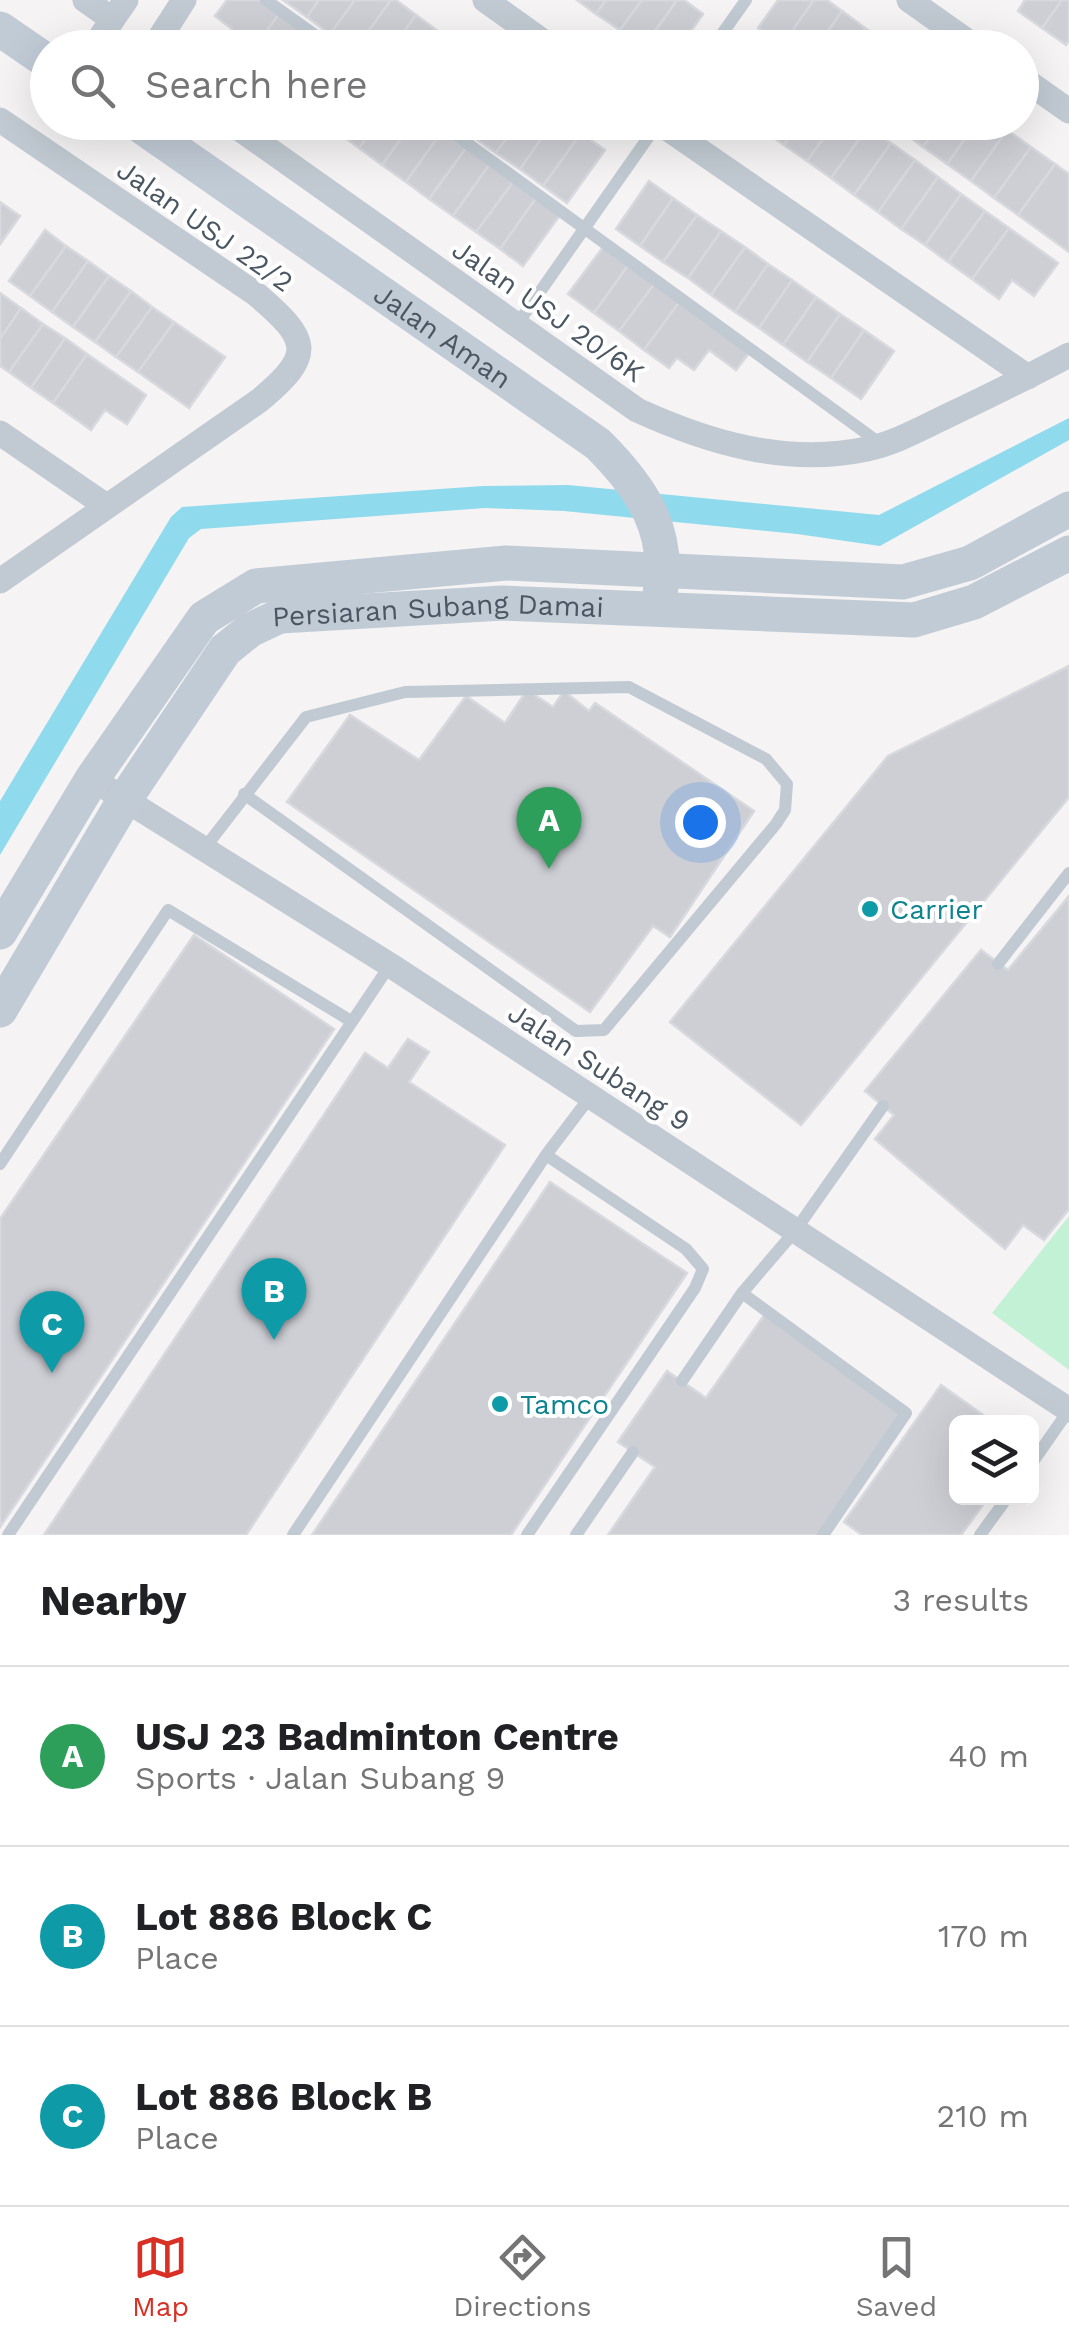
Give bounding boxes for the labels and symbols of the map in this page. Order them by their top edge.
street label: Jalan USJ 22/2 [111,153,299,299]
street label: Jalan USJ 20/6K [446,233,650,389]
street label: Jalan Aman [368,277,518,395]
street label: Persiaran Subang Damai [271,586,604,633]
pin: A [516,786,582,869]
your location [675,797,726,848]
place label: Carrier [890,893,983,926]
marker: Carrier [859,898,881,920]
street label: Jalan Subang 9 [502,996,696,1138]
pin: B [242,1258,306,1340]
pin: C [20,1290,84,1373]
place label: Tamco [520,1388,609,1421]
marker: Tamco [489,1393,511,1415]

